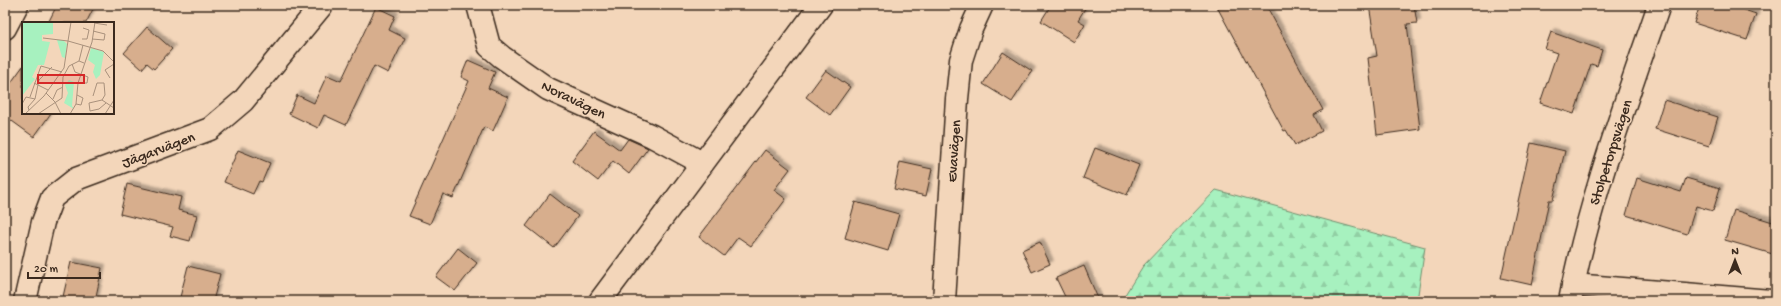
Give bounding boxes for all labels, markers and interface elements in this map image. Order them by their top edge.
inset map [22,22,114,114]
street label: Noravägen [538,77,608,124]
street label: Stolpetorpsvägen [1586,98,1637,208]
street label: Evavägen [944,119,966,183]
street label: Jägarvägen [120,129,198,173]
north arrow [1715,240,1755,280]
text: N [1731,246,1739,258]
scale bar [28,254,100,280]
text: 20 m [34,263,59,277]

